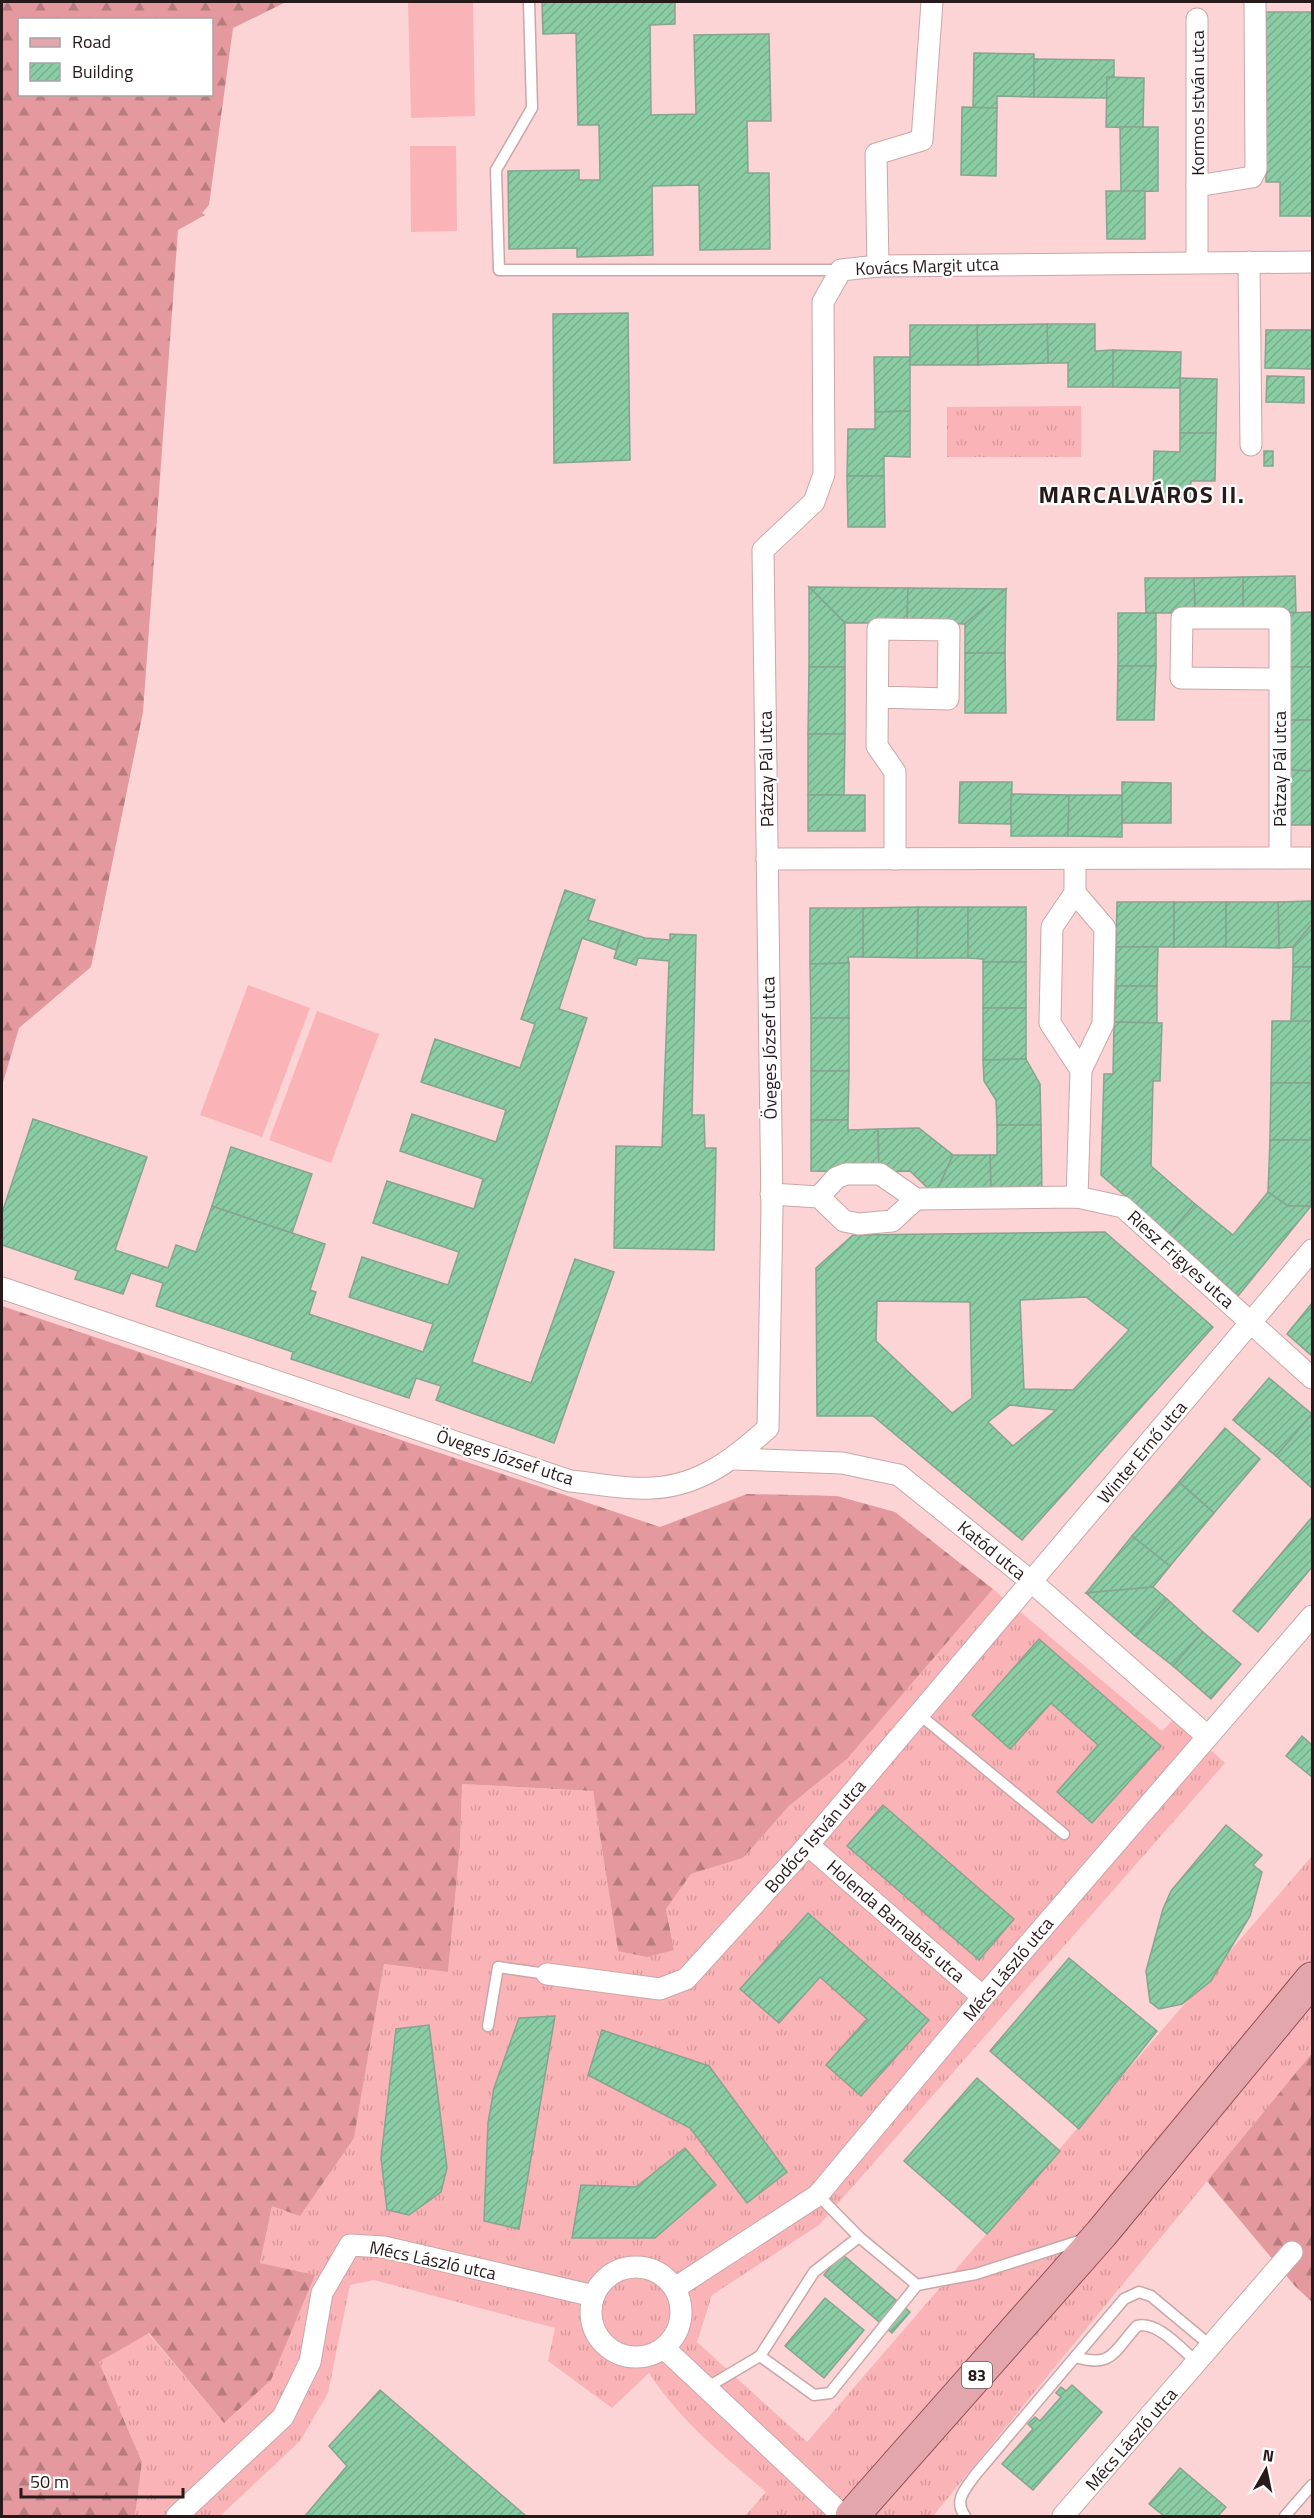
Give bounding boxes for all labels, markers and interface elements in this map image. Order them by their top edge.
legend [18,18,213,96]
text: Road [72,28,111,55]
street label: Kormos István utca [1184,30,1211,176]
text: Building [72,58,133,85]
street label: Kovács Margit utca [855,250,999,282]
district label: MARCALVÁROS II. [1039,476,1245,512]
street label: Pátzay Pál utca [751,711,781,827]
street label: Pátzay Pál utca [1266,711,1293,827]
street label: Öveges József utca [754,976,784,1120]
street label: Riesz Frigyes utca [1121,1204,1241,1314]
street label: Winter Ernő utca [1091,1395,1193,1509]
street label: Öveges József utca [433,1422,577,1492]
street label: Katód utca [952,1514,1032,1586]
street label: Bodócs István utca [758,1773,872,1899]
street label: Holenda Barnabás utca [821,1853,971,1989]
street label: Mécs László utca [956,1911,1060,2027]
street label: Mécs László utca [367,2233,499,2287]
road number: 83 [962,2362,992,2388]
street label: Mécs László utca [1079,2382,1183,2496]
north arrow [1236,2440,1296,2500]
text: N [1261,2442,1276,2468]
scale bar [21,2461,183,2499]
text: 50 m [30,2468,69,2495]

